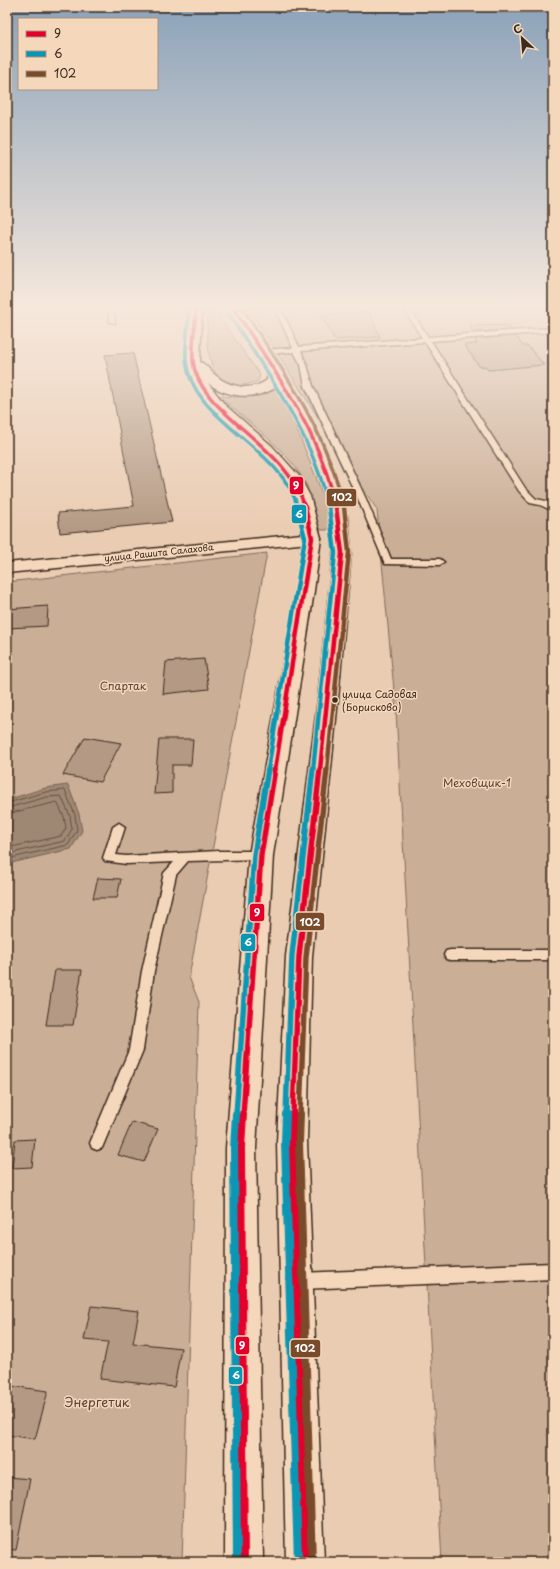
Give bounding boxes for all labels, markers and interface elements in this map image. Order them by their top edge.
legend [18,18,158,90]
north arrow [502,18,542,58]
text: С [510,19,525,38]
text: 9 [54,24,61,42]
text: 6 [54,44,62,62]
text: 102 [54,64,76,82]
line badge: 9 [289,476,304,495]
text: 9 [293,476,300,493]
line badge: 102 [326,488,357,507]
text: 102 [332,488,353,505]
line badge: 6 [291,504,307,524]
text: 6 [295,505,303,522]
street label: улица Рашита Салахова [104,539,214,565]
park label: Спартак [100,677,147,694]
place label: улица Садовая (Борисково) [342,686,417,714]
marker: улица Садовая (Борисково) [330,695,340,705]
park label: Меховщик-1 [443,774,511,791]
line badge: 9 [249,903,265,922]
text: 9 [254,903,261,920]
line badge: 102 [295,912,325,931]
text: 102 [300,913,321,930]
line badge: 6 [240,933,256,952]
text: 6 [244,933,252,950]
line badge: 9 [235,1336,250,1355]
text: 9 [239,1336,246,1353]
line badge: 102 [290,1339,321,1358]
text: 102 [295,1339,316,1356]
line badge: 6 [228,1366,243,1385]
text: 6 [232,1366,240,1383]
park label: Энергетик [64,1392,130,1411]

